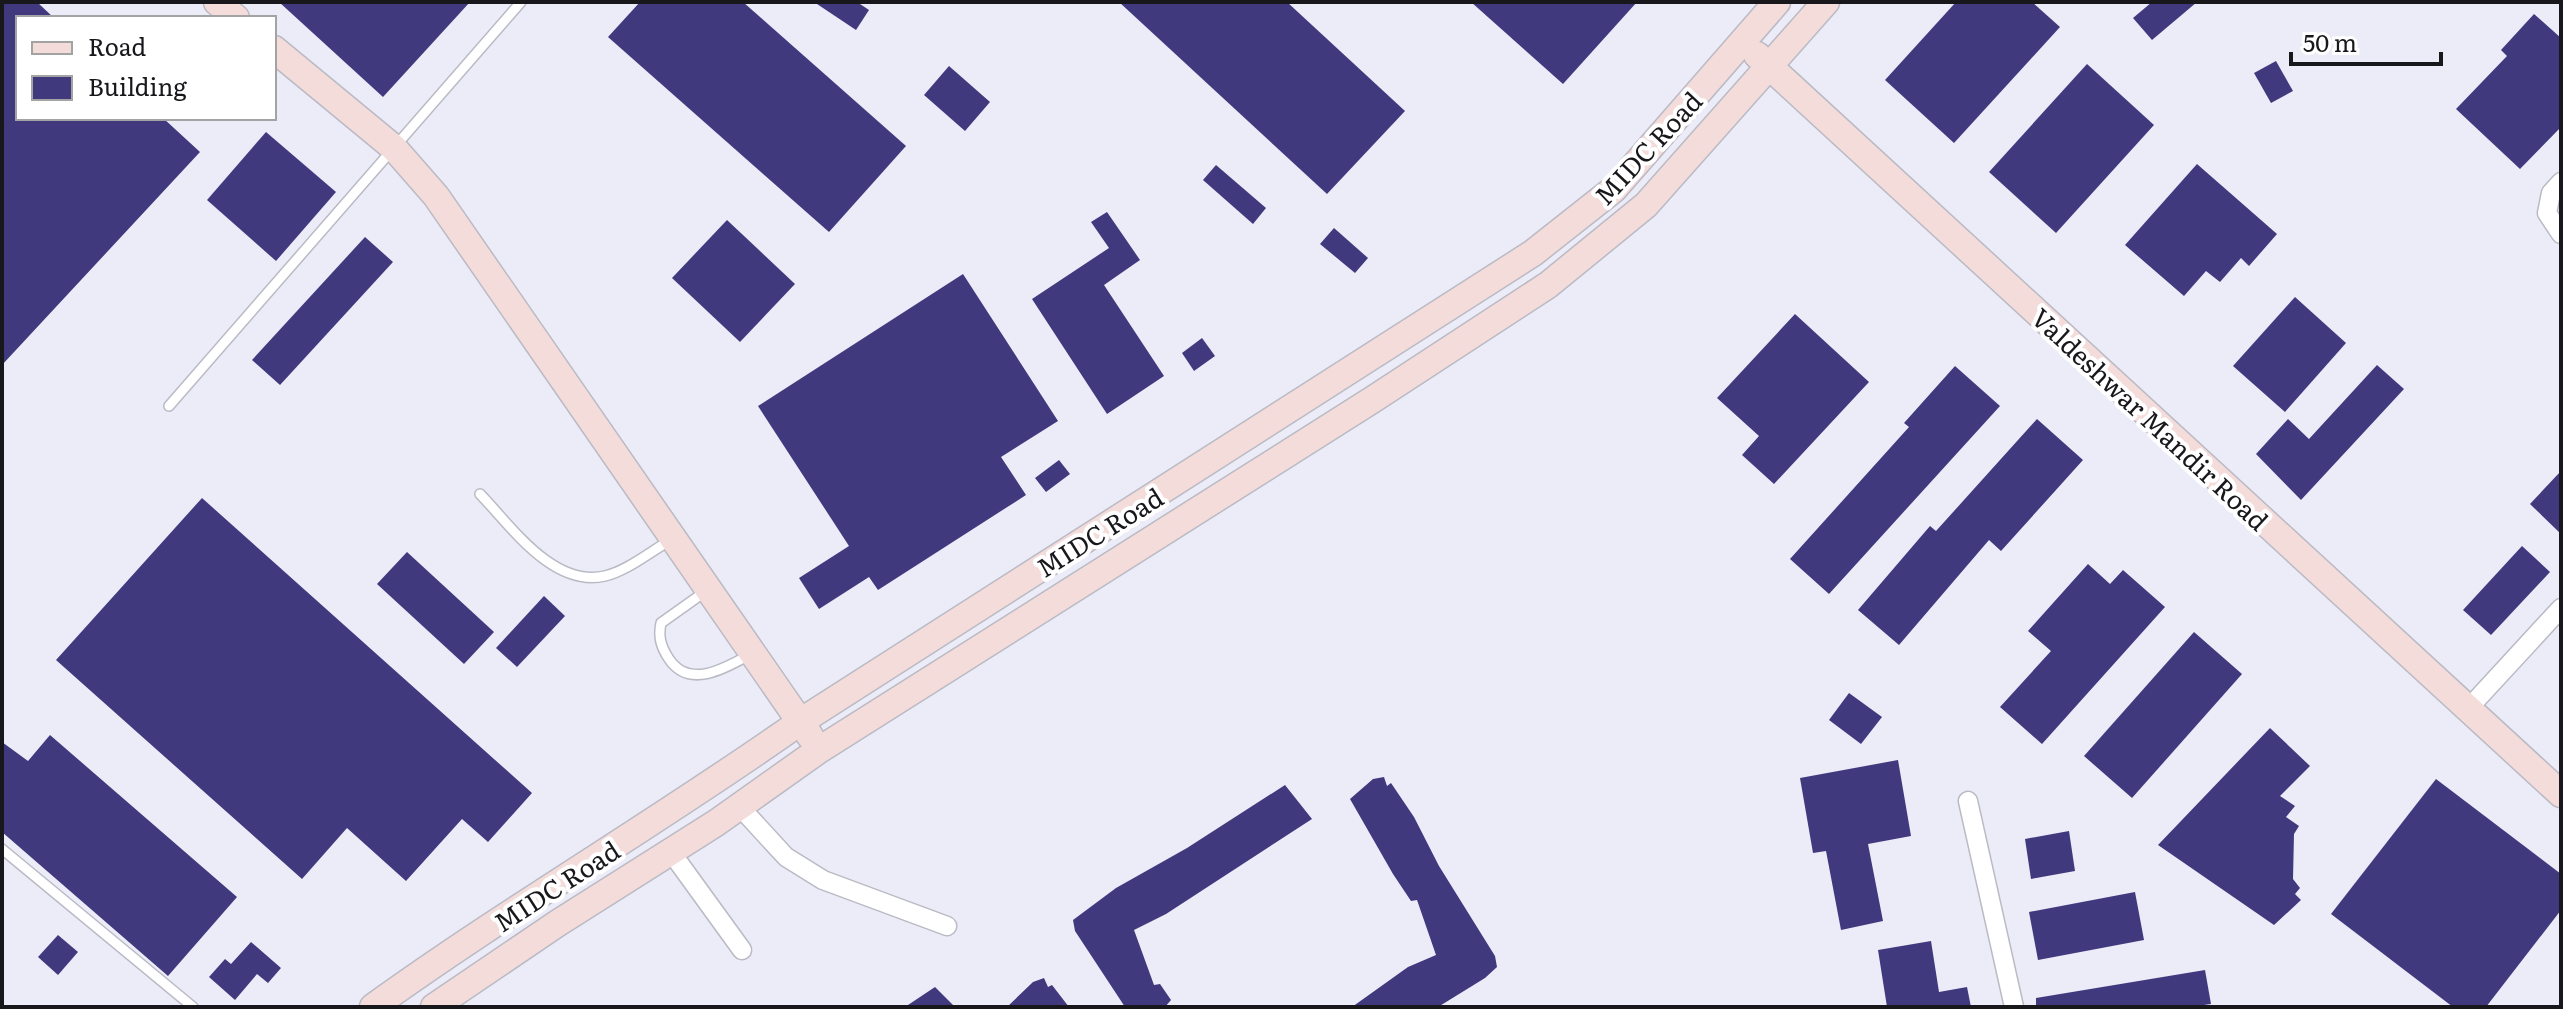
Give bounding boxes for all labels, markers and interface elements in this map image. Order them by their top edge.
legend [16,16,276,120]
scale bar [2291,16,2441,66]
text: 50 m [2303,24,2357,59]
text: Road [88,28,147,63]
text: Building [88,68,187,103]
street label: MIDC Road [1584,81,1710,213]
street label: Valdeshwar Mandir Road [2024,298,2278,539]
street label: MIDC Road [1028,477,1170,585]
street label: MIDC Road [485,830,627,940]

